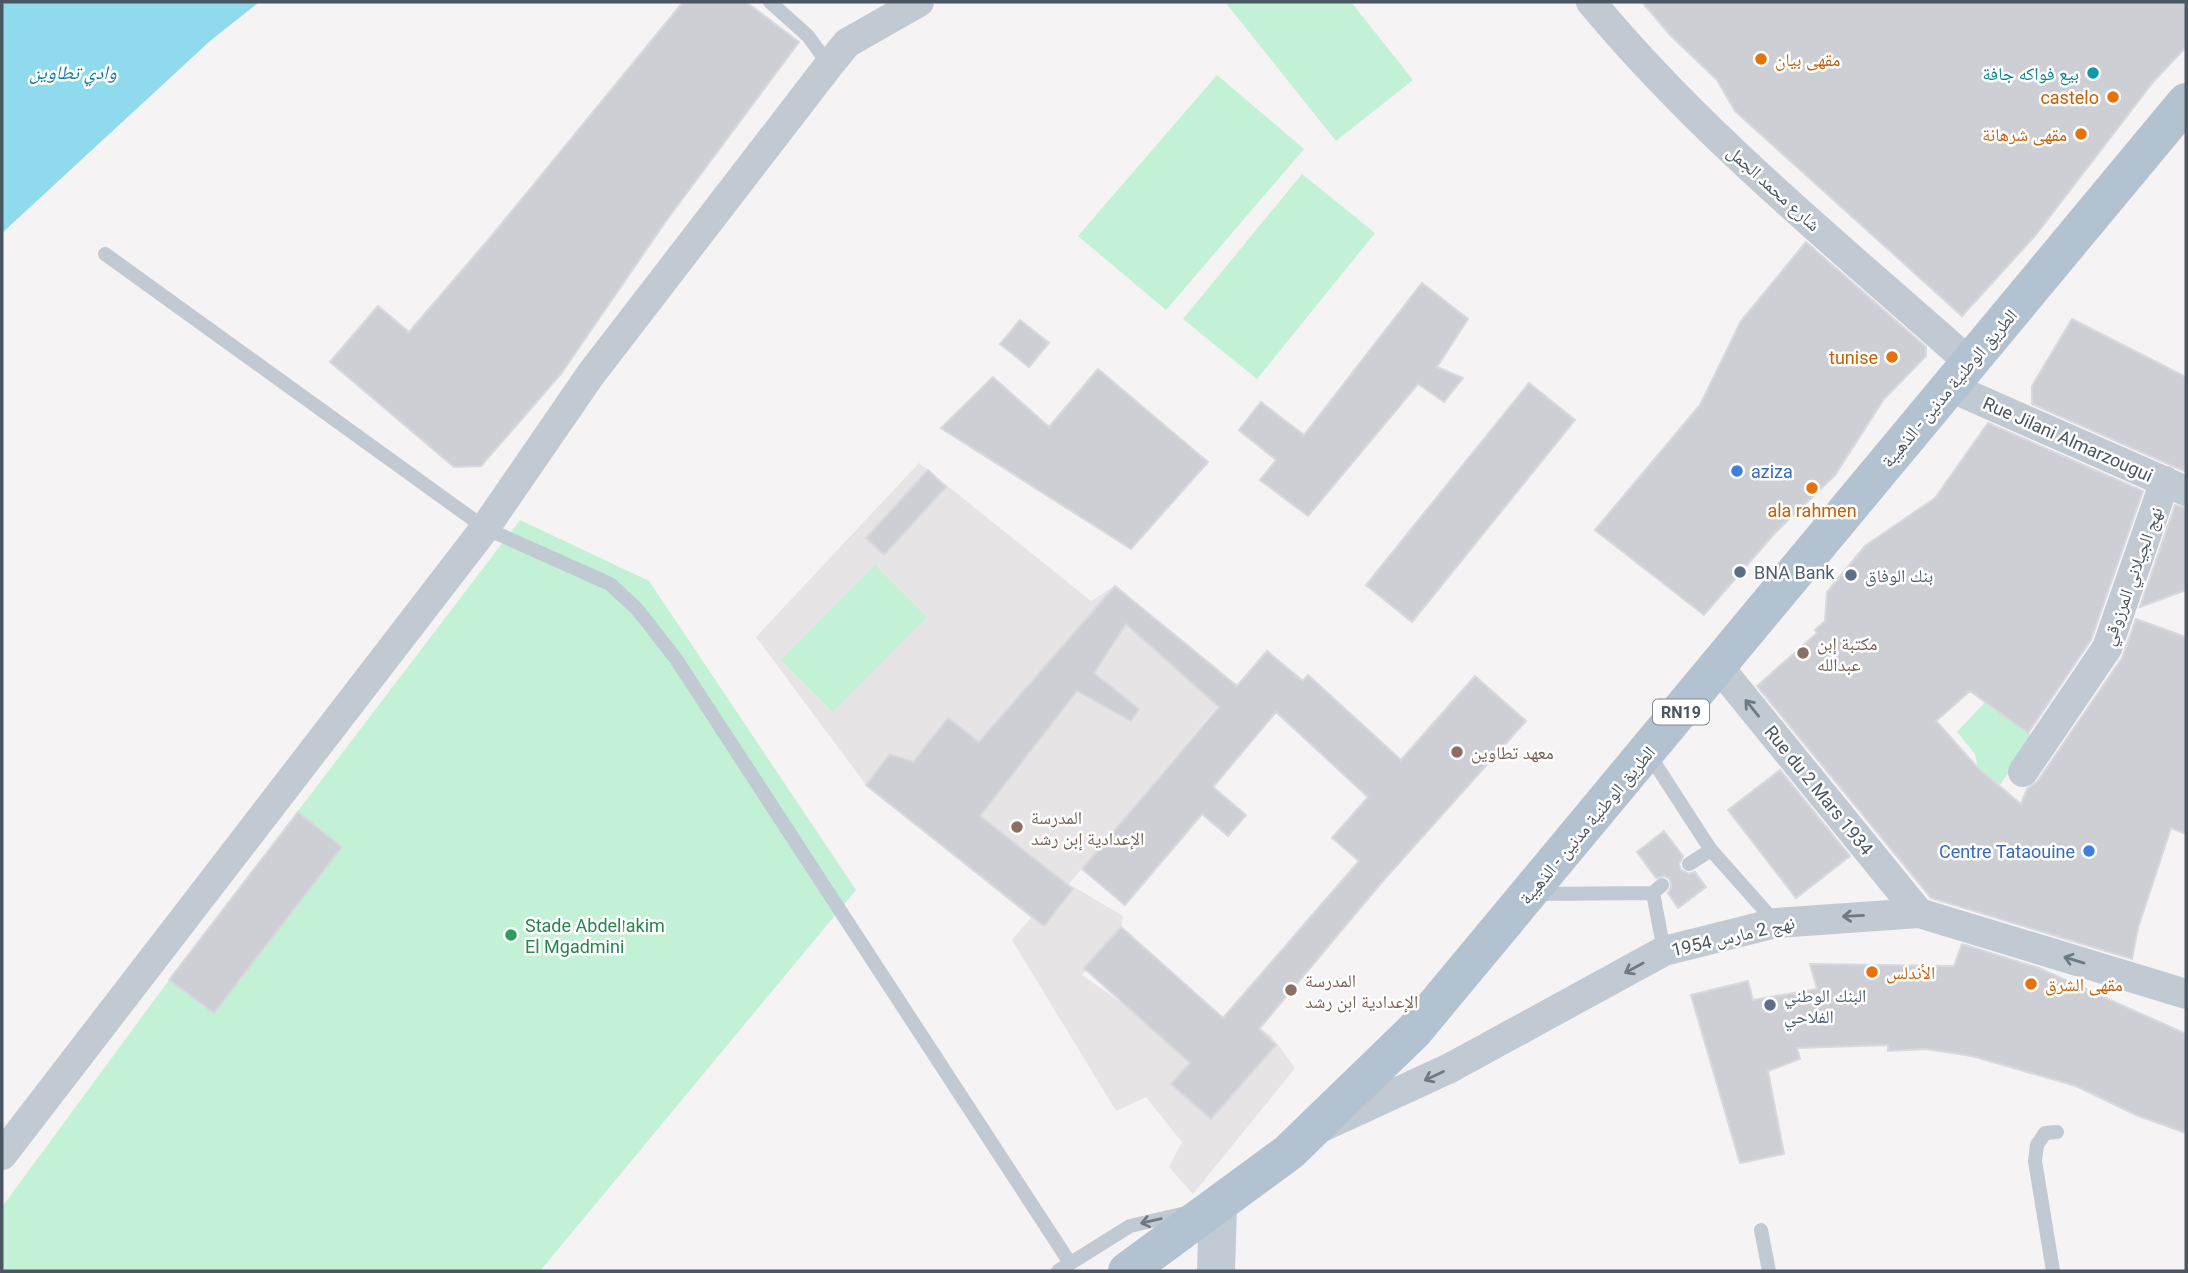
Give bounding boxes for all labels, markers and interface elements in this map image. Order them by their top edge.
place label: مقهى بيان [1775,49,1840,71]
marker: مقهى بيان [1753,51,1769,67]
water label: وادي تطاوين [29,61,117,87]
place label: بيع فواكه جافة [1982,63,2079,86]
marker: بيع فواكه جافة [2085,65,2101,81]
place label: castelo [2040,87,2099,108]
marker: castelo [2105,89,2121,105]
place label: مقهى شرهانة [1982,124,2067,146]
marker: مقهى شرهانة [2073,126,2089,142]
street label: شارع محمد الجمل [1723,141,1825,236]
street label: الطريق الوطنية مدنين - الذهيبة [1877,305,2022,472]
place label: tunise [1829,347,1878,368]
marker: tunise [1884,349,1900,365]
street label: Rue Jilani Almarzougui [1980,392,2156,486]
place label: aziza [1751,461,1793,482]
marker: aziza [1729,463,1745,479]
marker: ala rahmen [1804,480,1820,496]
place label: ala rahmen [1767,500,1857,521]
street label: نهج الجيلاني المرزوقي [2097,504,2171,650]
place label: BNA Bank [1754,562,1835,583]
marker: BNA Bank [1732,564,1748,580]
place label: بنك الوفاق [1865,565,1933,587]
marker: بنك الوفاق [1843,567,1859,583]
place label: مكتبة إبن عبدالله [1817,633,1878,675]
marker: مكتبة إبن عبدالله [1795,645,1811,661]
road number: RN19 [1653,699,1709,724]
one-way arrow [1745,699,1760,717]
street label: Rue du 2 Mars 1934 [1760,721,1878,859]
place label: معهد تطاوين [1471,742,1554,764]
street label: الطريق الوطنية مدنين - الذهيبة [1515,742,1660,909]
marker: معهد تطاوين [1449,744,1465,760]
place label: المدرسة الإعدادية إبن رشد [1031,807,1144,850]
marker: المدرسة الإعدادية إبن رشد [1009,819,1025,835]
place label: Centre Tataouine [1939,841,2075,862]
marker: Centre Tataouine [2081,843,2097,859]
one-way arrow [1842,909,1865,922]
street label: نهج 2 مارس 1954 [1669,912,1797,962]
place label: Stade Abdelاakim El Mgadmini [525,915,665,957]
marker: Stade Abdelاakim El Mgadmini [503,927,519,943]
one-way arrow [2063,952,2085,965]
one-way arrow [1624,962,1645,975]
place label: الأندلس [1886,962,1935,984]
marker: الأندلس [1864,964,1880,980]
place label: المدرسة الإعدادية ابن رشد [1305,970,1418,1013]
place label: مقهى الشرق [2045,974,2123,996]
marker: مقهى الشرق [2023,976,2039,992]
marker: المدرسة الإعدادية ابن رشد [1283,982,1299,998]
place label: البنك الوطني الفلاحي [1784,985,1866,1031]
marker: البنك الوطني الفلاحي [1762,997,1778,1013]
one-way arrow [1424,1070,1445,1083]
one-way arrow [1141,1215,1163,1228]

